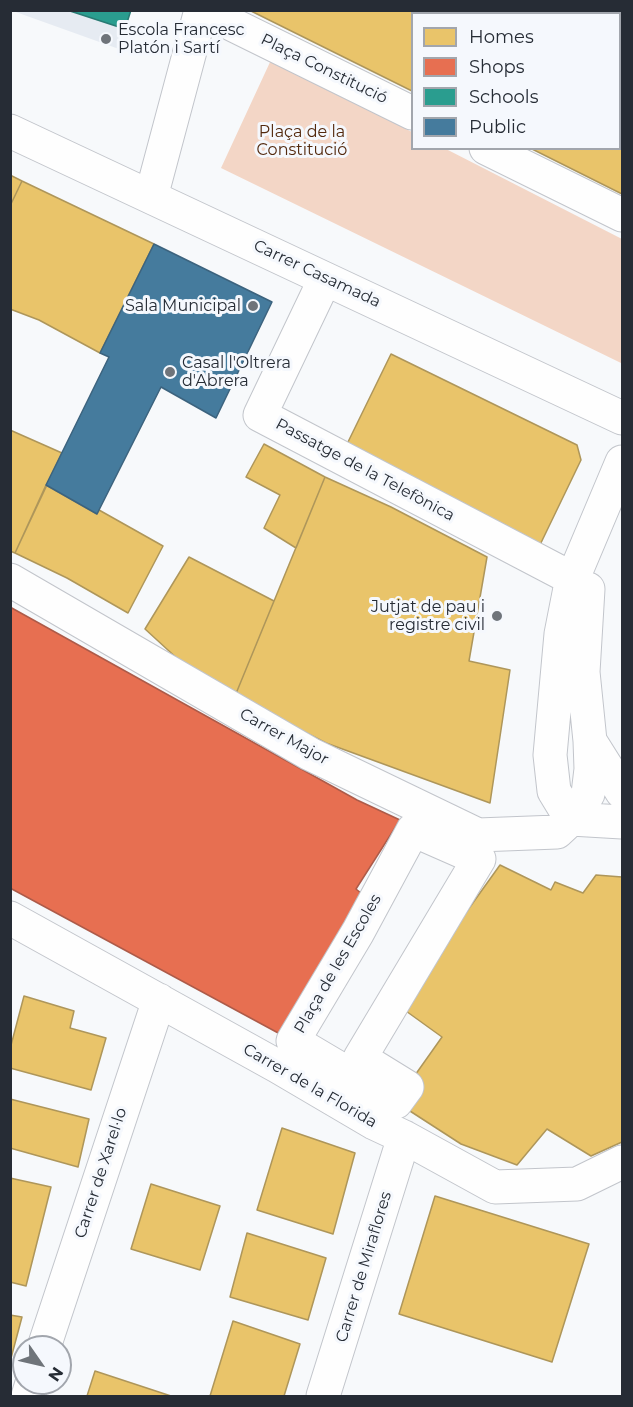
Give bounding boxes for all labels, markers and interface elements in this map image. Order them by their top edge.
legend [411,12,621,150]
place label: Escola Francesc Platón i Sartí [118,20,245,58]
text: Homes [469,26,534,48]
street label: Plaça Constitució [257,30,391,108]
marker: Escola Francesc Platón i Sartí [99,32,113,46]
text: Shops [469,56,525,78]
text: Schools [469,86,538,108]
text: Public [469,116,526,138]
park label: Plaça de la Constitució [257,122,347,160]
street label: Carrer Casamada [250,236,384,312]
place label: Sala Municipal [125,296,241,316]
marker: Sala Municipal [246,299,260,313]
place label: Casal l'Oltrera d'Abrera [182,353,291,391]
marker: Casal l'Oltrera d'Abrera [163,365,177,379]
street label: Passatge de la Telefònica [272,415,458,525]
place label: Jutjat de pau i registre civil [371,597,485,635]
marker: Jutjat de pau i registre civil [490,609,504,623]
street label: Carrer Major [236,705,332,769]
street label: Plaça de les Escoles [290,891,386,1037]
street label: Carrer de la Florida [240,1040,380,1132]
street label: Carrer de Xarel·lo [71,1105,131,1241]
street label: Carrer de Miraflores [332,1189,396,1345]
north arrow [12,1335,72,1395]
text: N [44,1364,67,1385]

